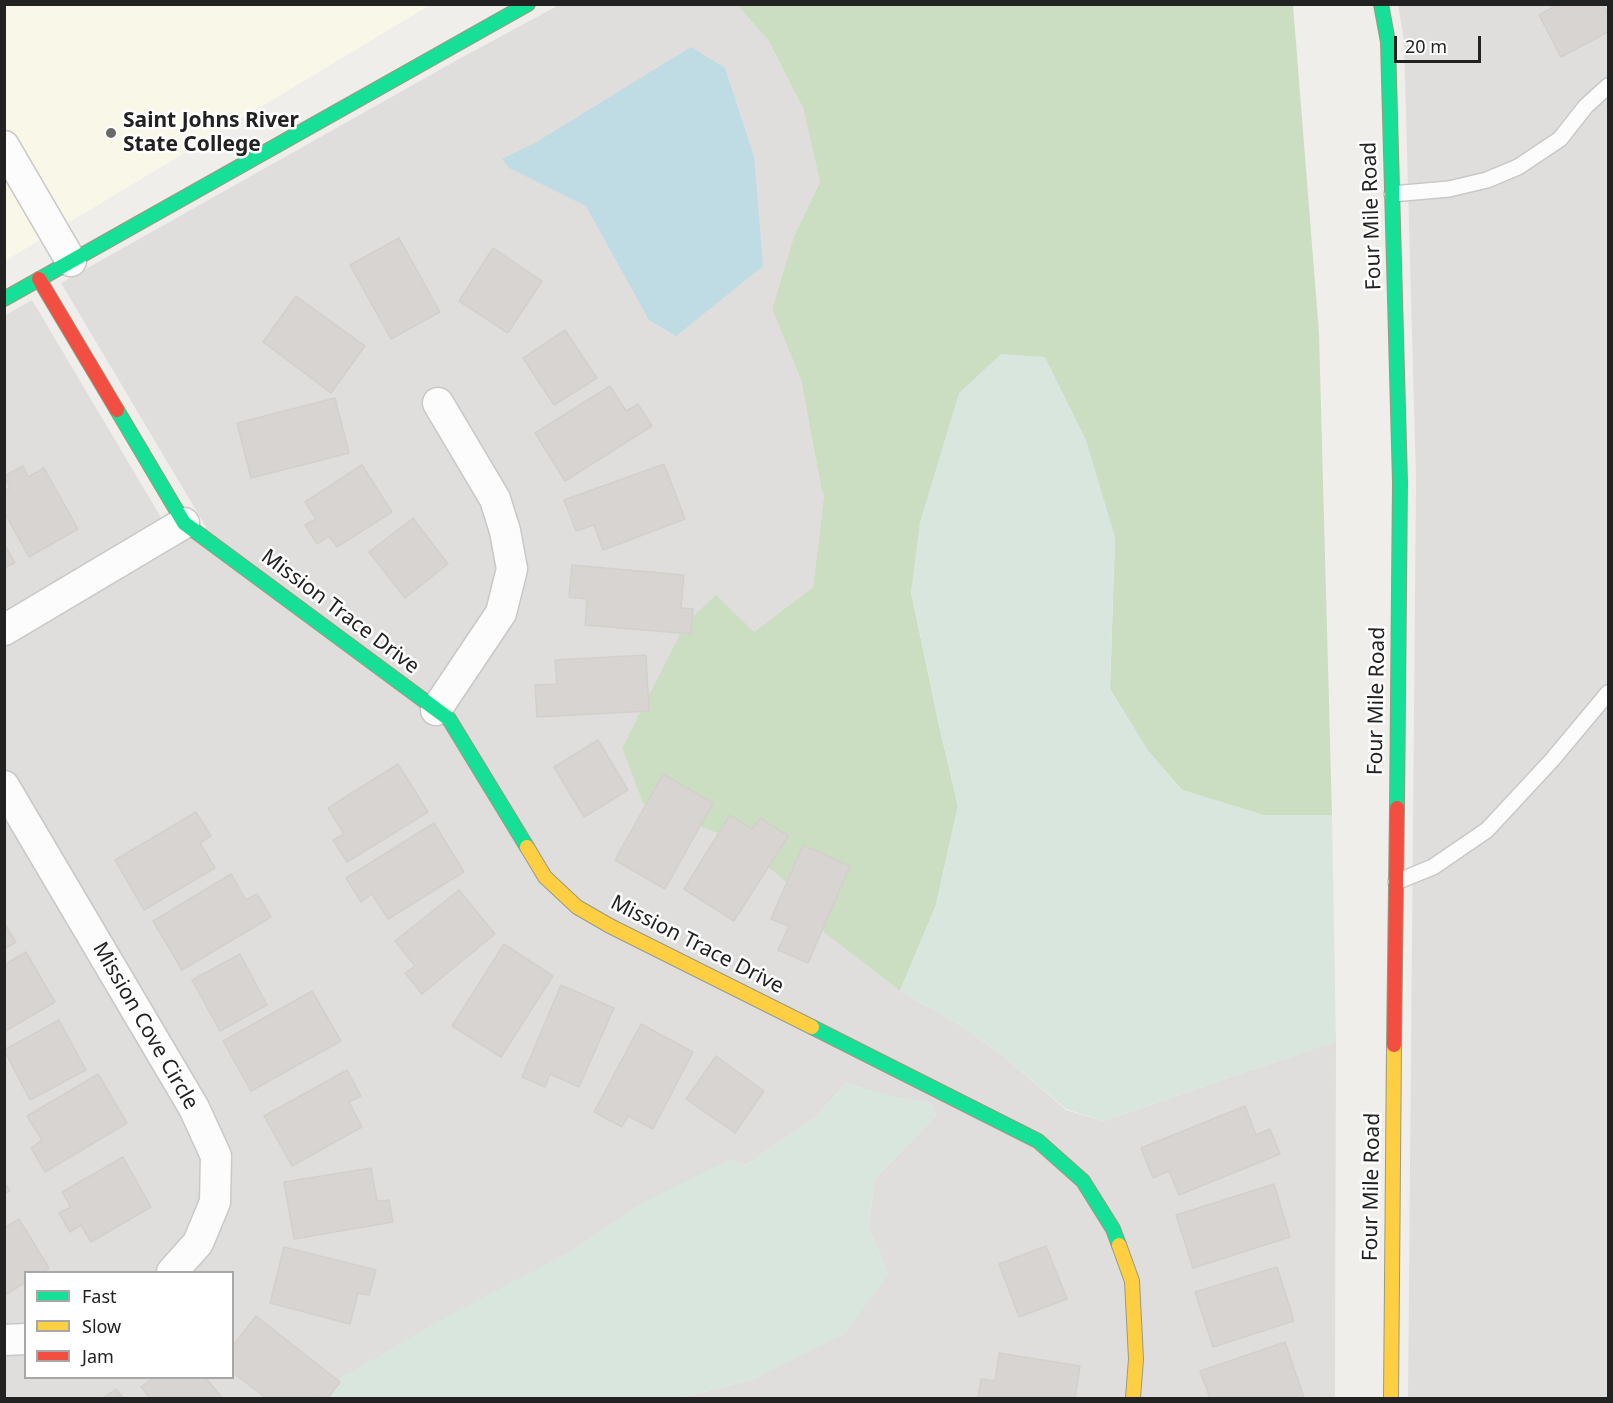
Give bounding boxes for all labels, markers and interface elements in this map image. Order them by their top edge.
scale bar [1397,24,1484,62]
text: 20 m [1405,34,1447,58]
place label: Saint Johns River State College [123,108,299,158]
marker: Saint Johns River State College [104,126,118,140]
street label: Four Mile Road [1357,141,1387,291]
street label: Mission Trace Drive [256,544,424,680]
street label: Four Mile Road [1363,627,1391,775]
street label: Mission Trace Drive [606,890,788,1000]
street label: Mission Cove Circle [87,938,203,1114]
street label: Four Mile Road [1358,1113,1386,1261]
legend [24,1271,234,1379]
text: Fast [82,1284,117,1308]
text: Slow [82,1314,121,1338]
text: Jam [82,1344,114,1368]

